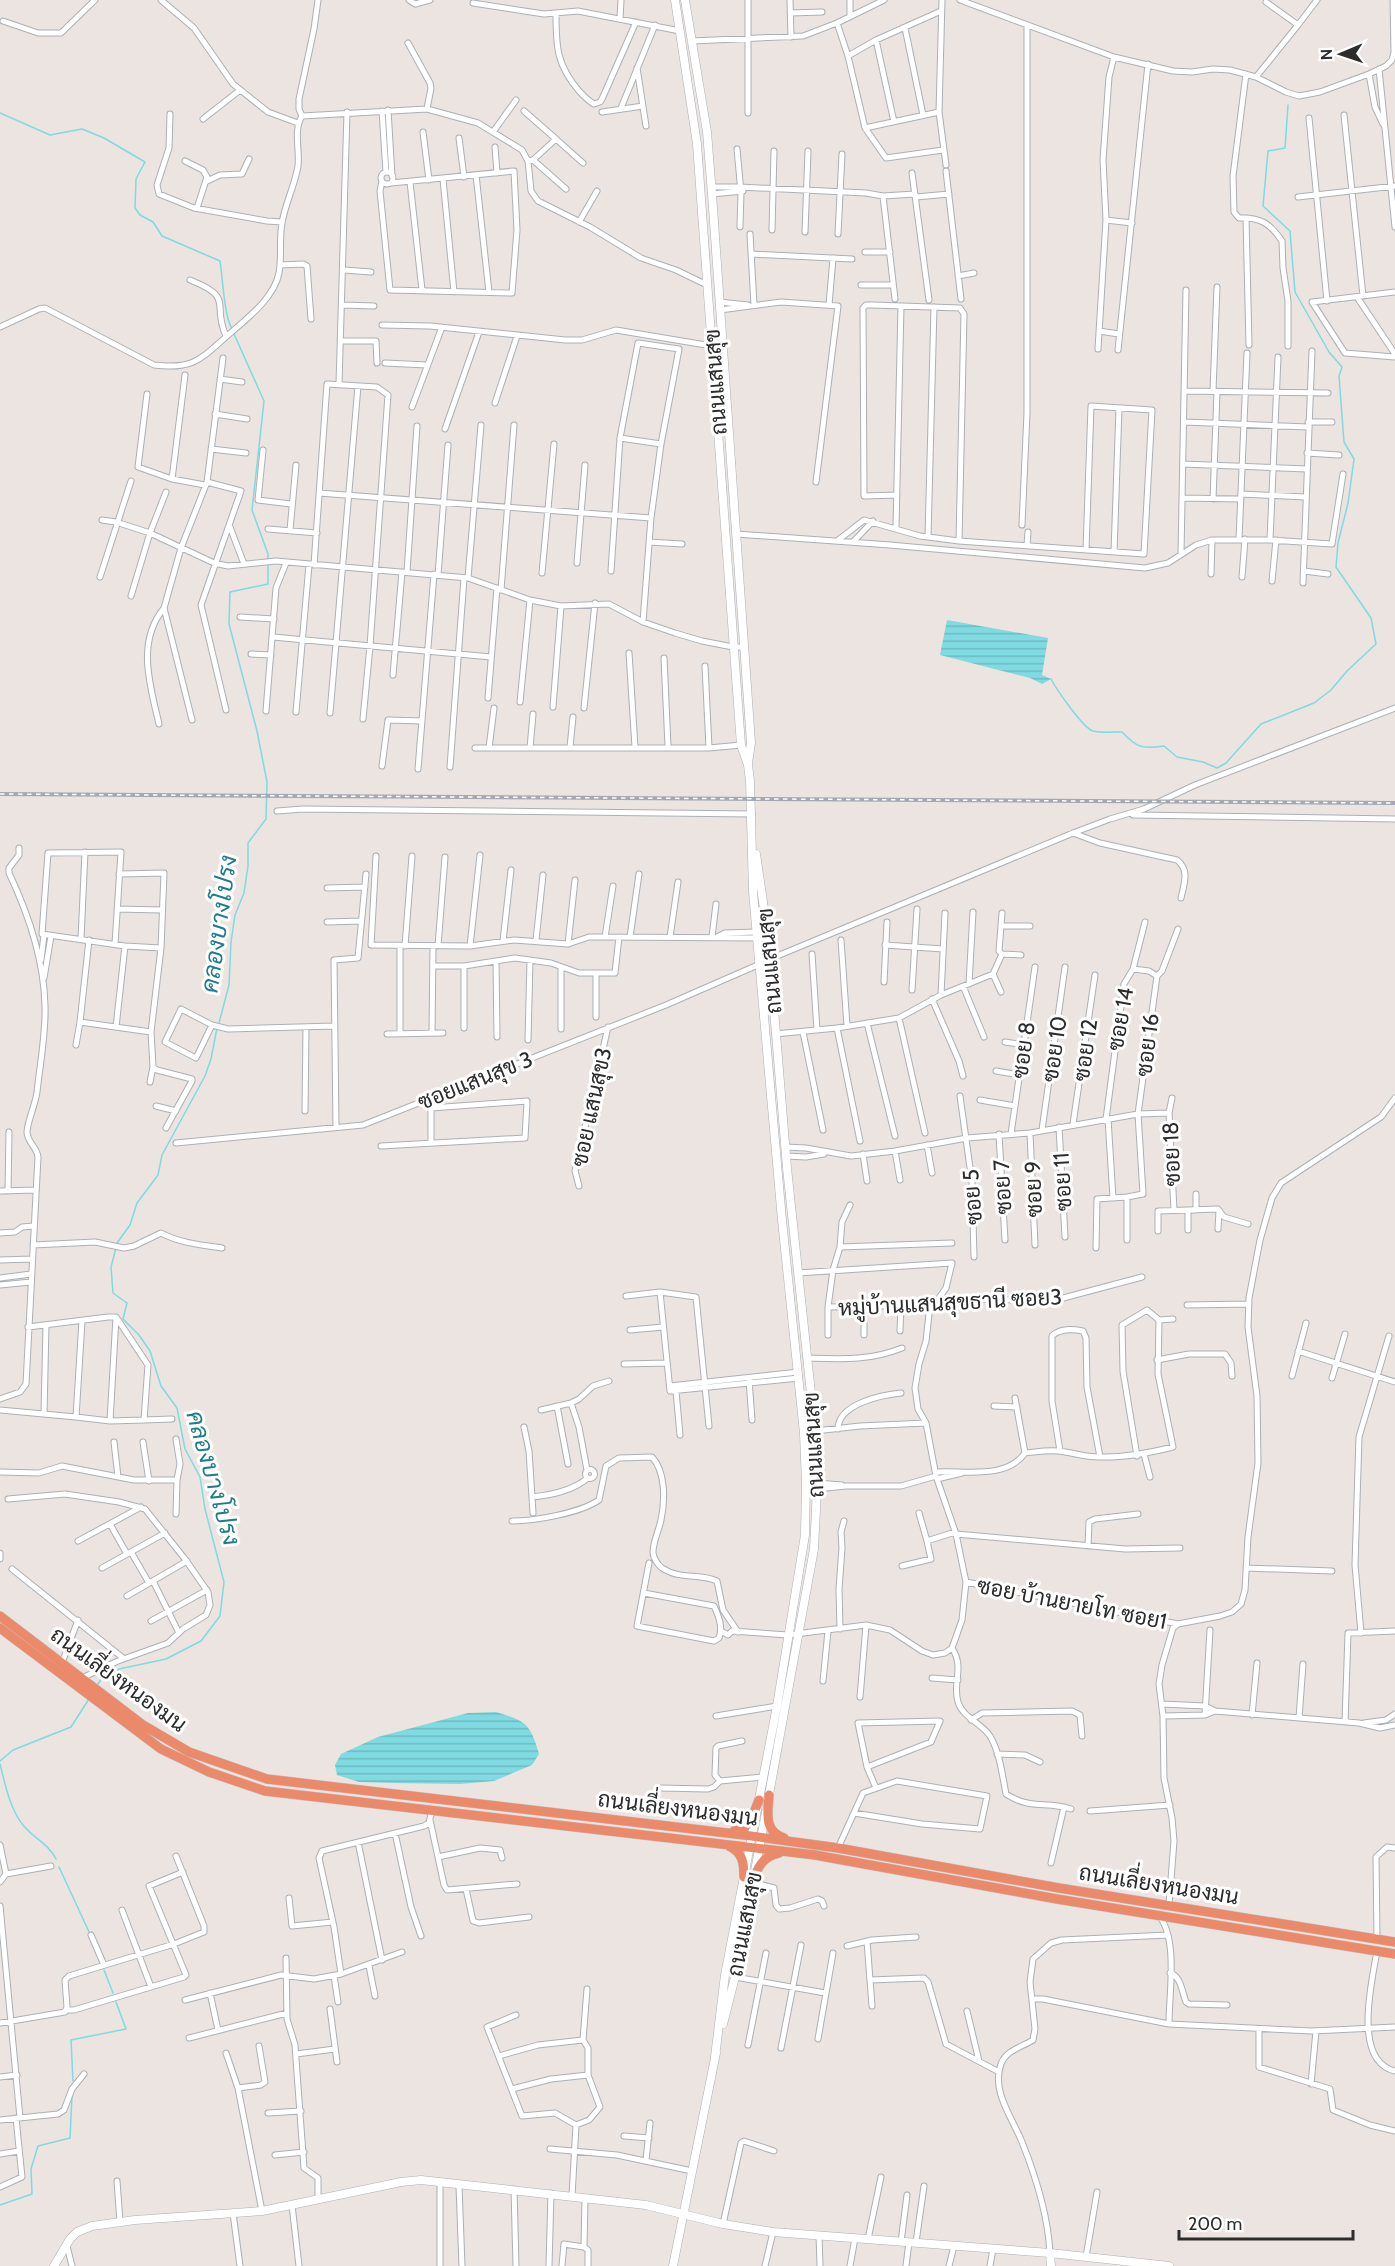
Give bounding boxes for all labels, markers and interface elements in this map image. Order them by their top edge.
north arrow [1311,24,1371,84]
text: N [1317,49,1336,60]
street label: ถนนแสนสุข [698,328,735,436]
water label: คลองบางโปรง [194,853,243,995]
street label: ถนนแสนสุข [751,907,790,1015]
street label: ซอย 14 [1102,985,1139,1053]
street label: ซอย 16 [1130,1012,1165,1078]
street label: ซอย 10 [1036,1014,1072,1084]
street label: ซอย 12 [1068,1017,1103,1083]
street label: ซอย 8 [1006,1020,1041,1080]
street label: ซอยแสนสุข 3 [414,1045,537,1118]
street label: ซอย แสนสุข3 [566,1045,619,1170]
street label: ซอย 18 [1157,1121,1186,1187]
street label: ซอย 11 [1047,1152,1078,1212]
street label: ซอย 7 [988,1159,1017,1215]
street label: ซอย 9 [1019,1160,1048,1218]
street label: ซอย 5 [957,1168,988,1226]
street label: หมู่บ้านแสนสุขธานี ซอย3 [837,1282,1063,1324]
street label: ถนนแสนสุข [797,1391,832,1499]
water label: คลองบางโปรง [180,1407,248,1549]
street label: ซอย บ้านยายโท ซอย1 [975,1571,1169,1635]
street label: ถนนเลี่ยงหนองมน [45,1616,195,1738]
street label: ถนนเลี่ยงหนองมน [596,1779,760,1832]
street label: ถนนเลี่ยงหนองมน [1077,1853,1242,1910]
street label: ถนนแสนสุข [721,1869,770,1979]
scale bar [1179,2203,1353,2241]
text: 200 m [1188,2213,1242,2235]

